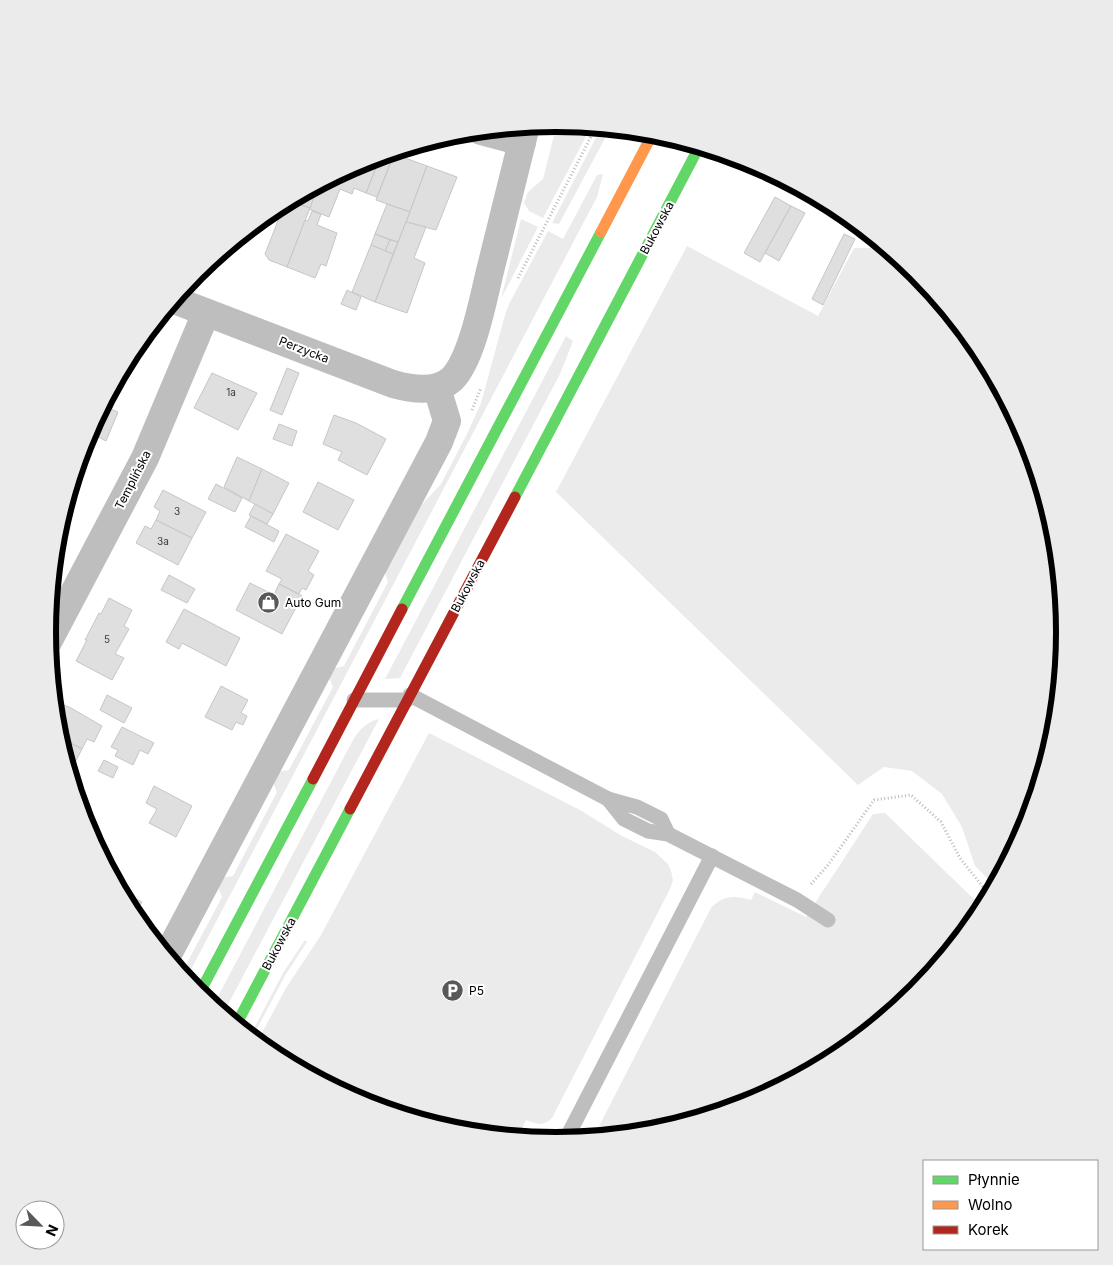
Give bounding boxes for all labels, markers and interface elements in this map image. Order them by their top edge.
street label: Bukowska [636,199,677,257]
street label: Perzycka [277,333,331,366]
house number: 1a [226,386,236,398]
street label: Templińska [111,448,154,512]
house number: 3 [174,505,180,517]
house number: 3a [157,535,169,547]
street label: Bukowska [447,557,488,615]
shop icon: Auto Gum [257,591,281,615]
place label: Auto Gum [285,595,341,610]
house number: 5 [104,633,110,645]
street label: Bukowska [258,915,299,973]
parking icon: P5 [441,979,465,1003]
place label: P5 [469,983,484,998]
legend [923,1160,1098,1250]
text: Płynnie [968,1170,1020,1189]
text: Wolno [968,1195,1013,1214]
north arrow [15,1200,65,1250]
text: Korek [968,1220,1010,1239]
text: N [42,1222,62,1239]

